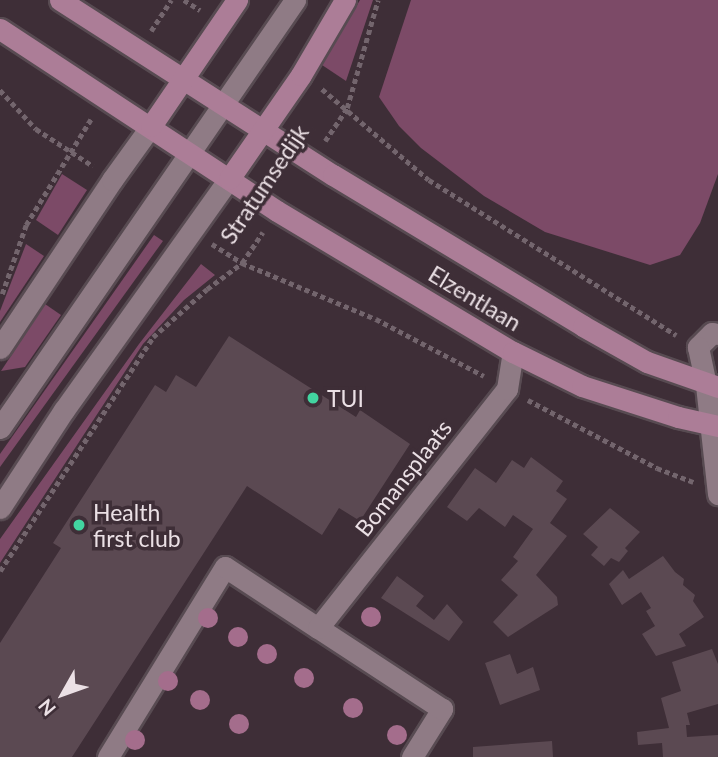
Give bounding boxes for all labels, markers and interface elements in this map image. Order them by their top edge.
street label: Stratumsedijk [214,119,314,249]
street label: Elzentlaan [424,260,526,336]
place label: TUI [327,384,364,412]
marker: TUI [305,390,321,406]
street label: Bomansplaats [349,414,457,542]
place label: Health first club [93,498,181,552]
marker: Health first club [71,517,87,533]
north arrow [28,659,98,729]
text: N [33,695,60,721]

